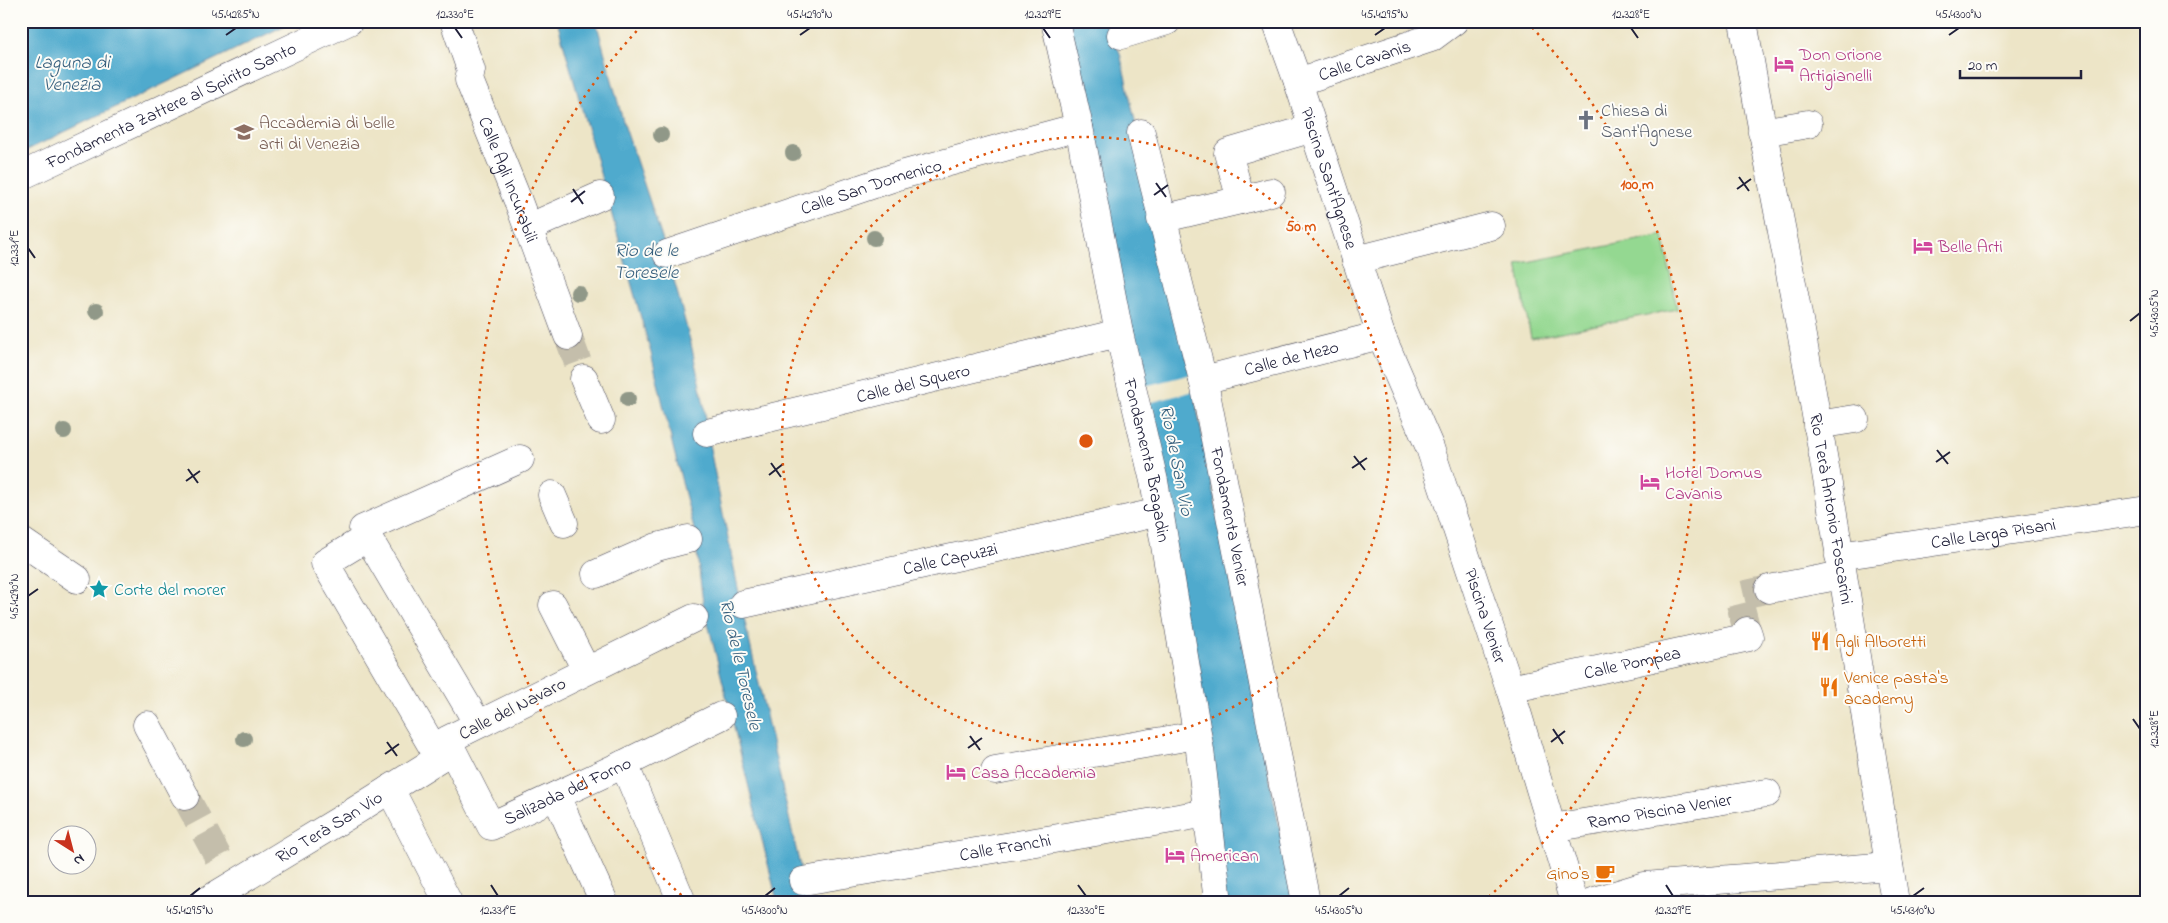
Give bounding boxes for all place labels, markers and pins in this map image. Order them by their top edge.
place label: Don Orione Artigianelli [1798,43,1883,91]
hotel icon: Don Orione Artigianelli [1773,53,1795,75]
place label: Chiesa di Sant'Agnese [1601,99,1693,147]
church icon: Chiesa di Sant'Agnese [1575,109,1597,131]
place label: Accademia di belle arti di Venezia [259,111,396,158]
school or university icon: Accademia di belle arti di Venezia [233,121,255,143]
hotel icon: Belle Arti [1912,235,1934,257]
place label: Belle Arti [1937,235,2003,261]
centre of rings [1077,432,1095,450]
place label: Hotel Domus Cavanis [1665,461,1762,508]
hotel icon: Hotel Domus Cavanis [1639,471,1661,493]
place icon: Corte del morer [88,578,110,600]
place label: Corte del morer [114,578,226,604]
restaurant icon: Agli Alboretti [1809,630,1831,652]
place label: Agli Alboretti [1835,630,1926,657]
place label: Venice pasta's academy [1843,666,1949,713]
restaurant icon: Venice pasta's academy [1818,676,1840,698]
hotel icon: Casa Accademia [945,761,967,783]
place label: Casa Accademia [971,761,1096,787]
hotel icon: American [1164,844,1186,866]
place label: American [1190,844,1259,870]
place label: Gino's [1546,862,1590,888]
cafe icon: Gino's [1594,862,1616,884]

